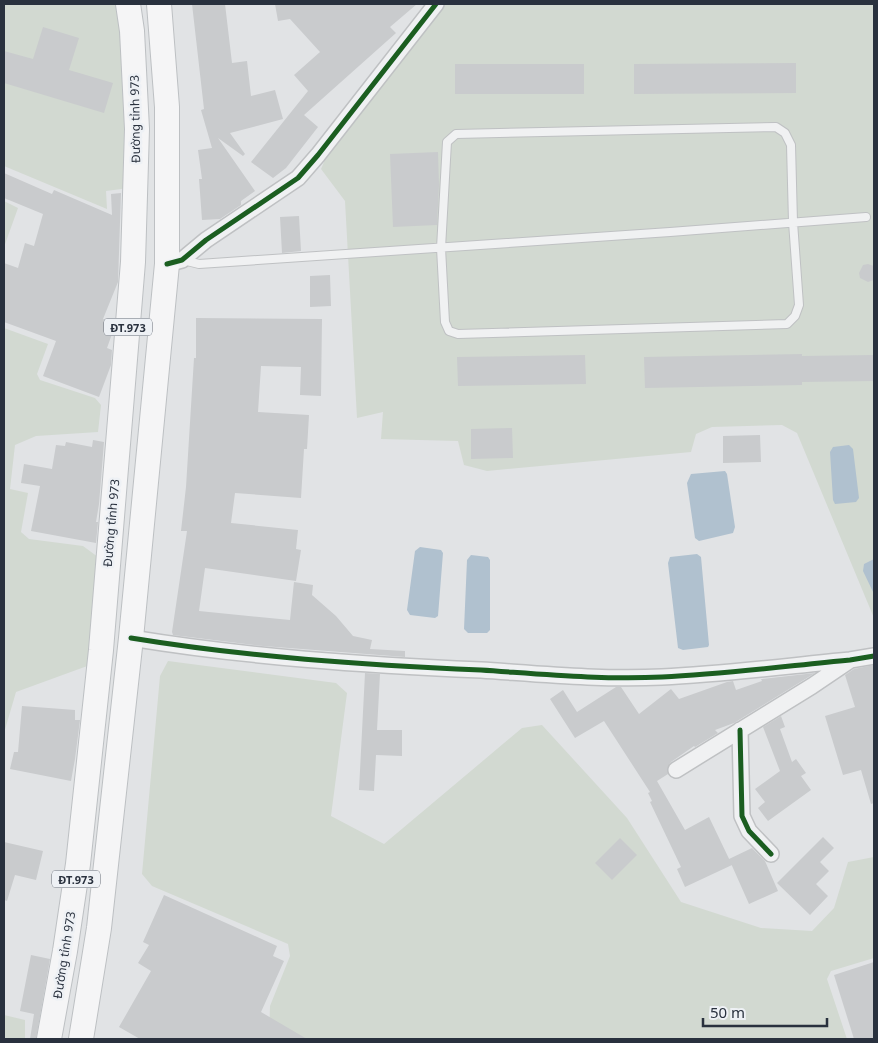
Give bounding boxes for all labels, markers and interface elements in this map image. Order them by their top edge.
street label: Đường tỉnh 973 [126,75,144,163]
road number: ĐT.973 [104,318,152,336]
street label: Đường tỉnh 973 [99,478,123,568]
road number: ĐT.973 [52,871,100,888]
street label: Đường tỉnh 973 [49,910,79,1000]
scale bar [703,996,827,1028]
text: 50 m [710,1002,745,1022]

